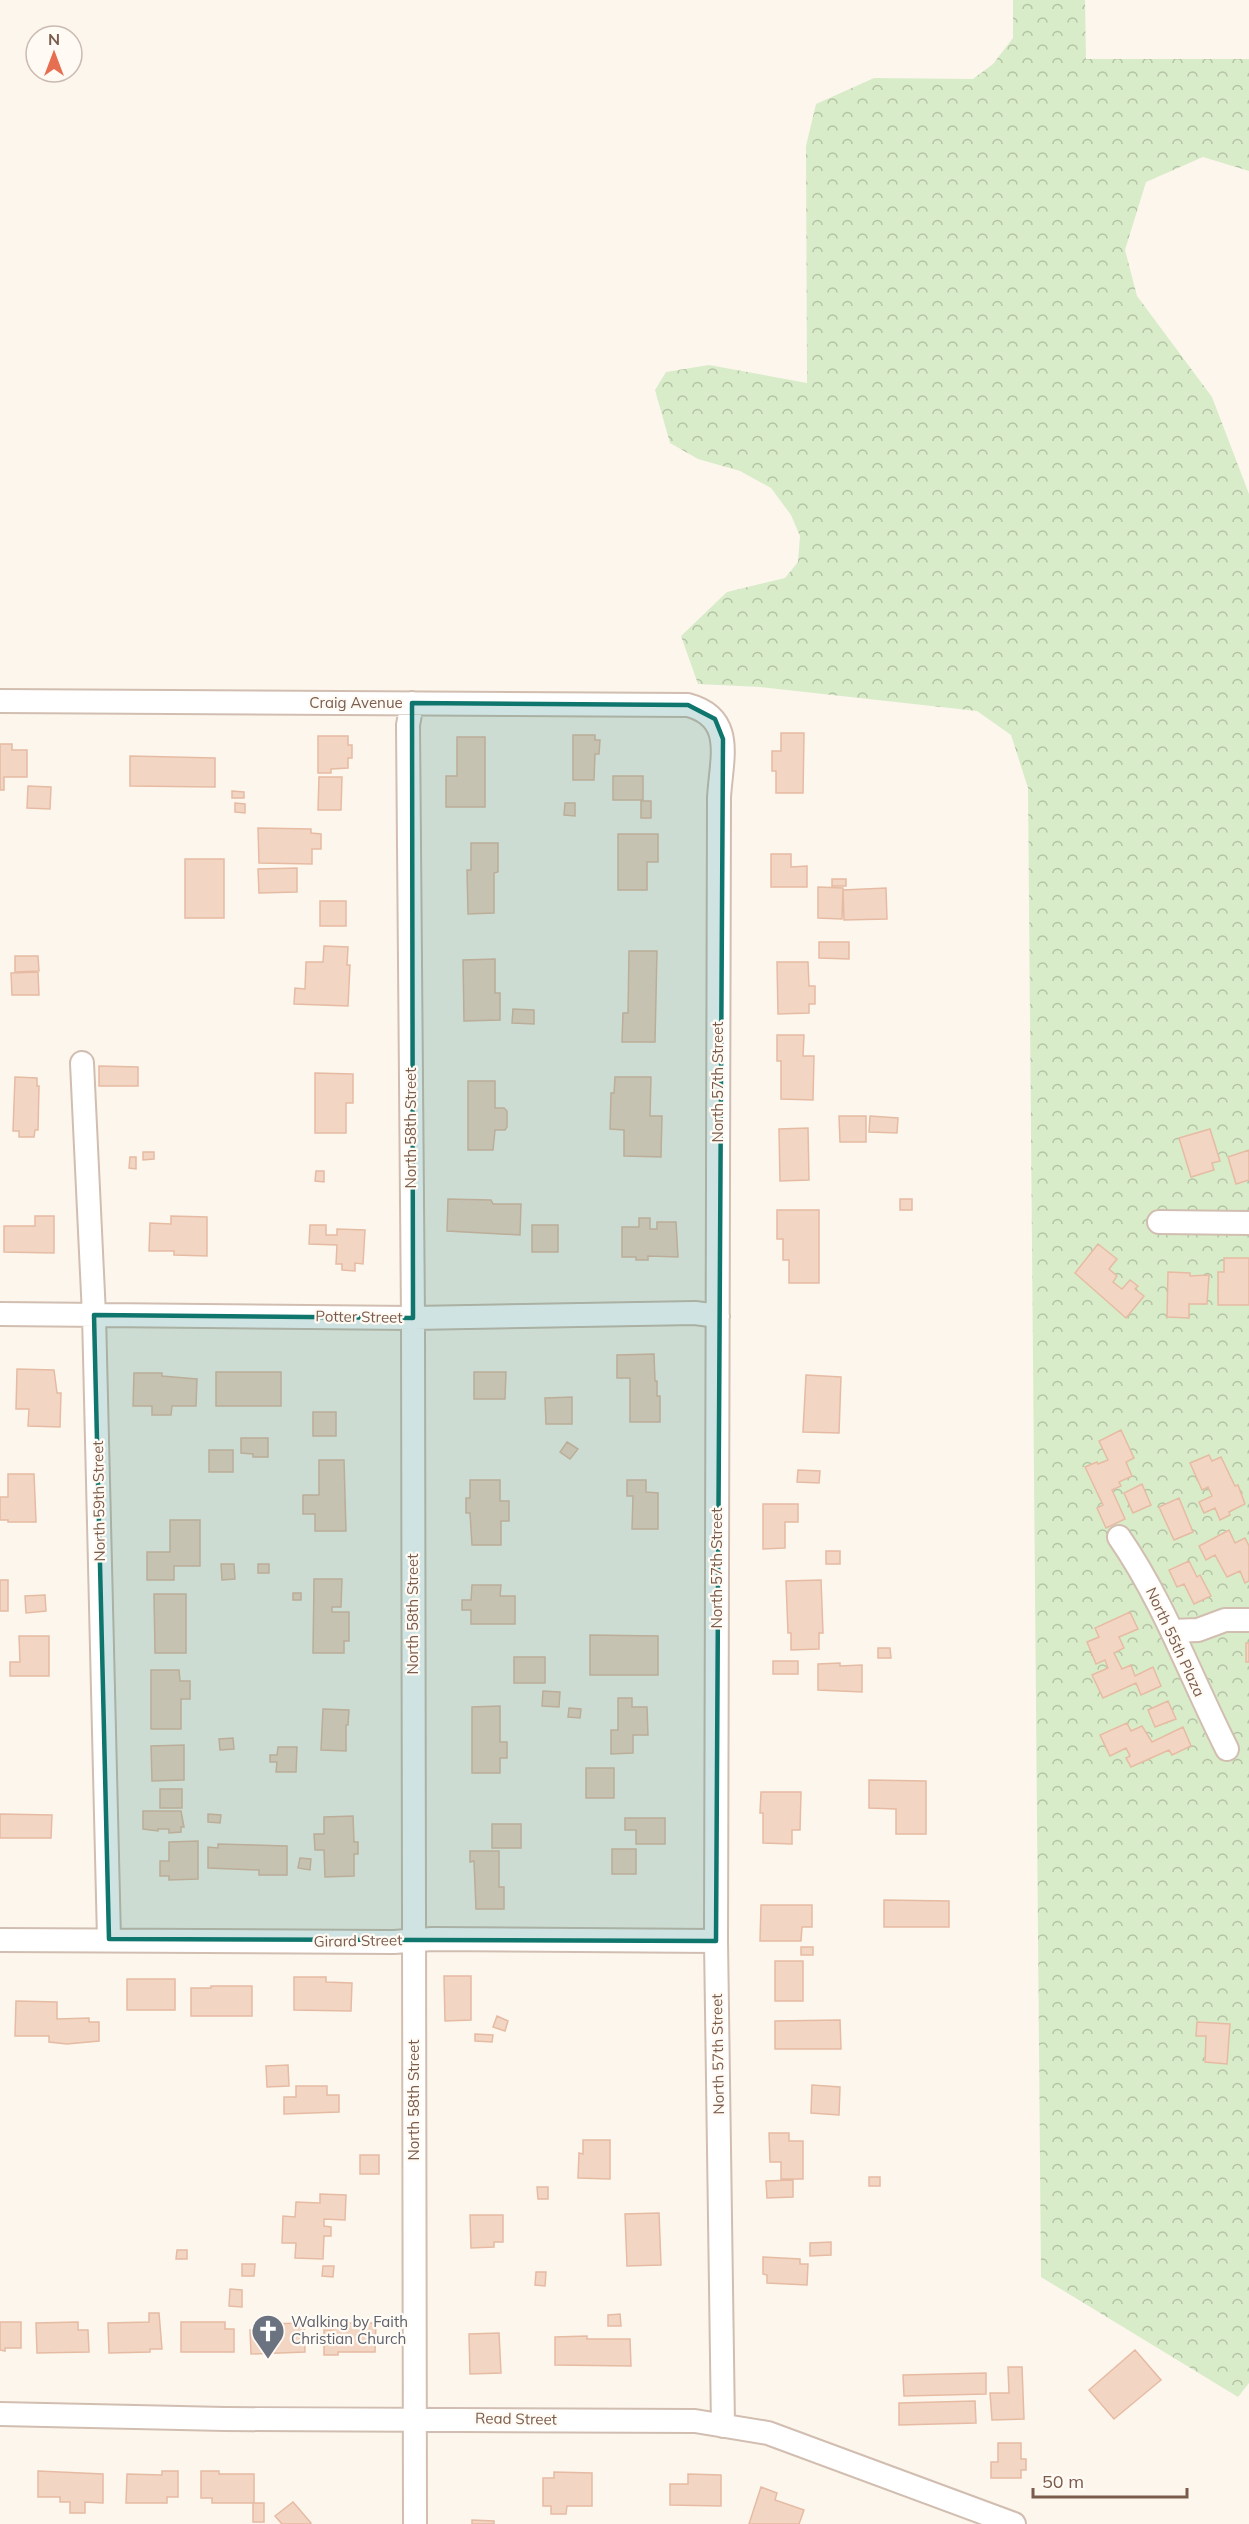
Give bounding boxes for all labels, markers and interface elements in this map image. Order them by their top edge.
north arrow [24,24,84,84]
text: N [48,29,60,49]
street label: Craig Avenue [309,693,403,712]
street label: North 57th Street [708,1021,727,1143]
street label: North 58th Street [401,1067,420,1189]
street label: Potter Street [315,1306,403,1327]
street label: North 59th Street [88,1440,109,1562]
street label: North 57th Street [707,1507,726,1629]
street label: North 58th Street [403,1553,422,1675]
street label: North 55th Plaza [1142,1584,1209,1700]
street label: Girard Street [314,1930,402,1951]
street label: North 57th Street [707,1993,728,2115]
street label: North 58th Street [404,2039,423,2161]
place label: Walking by Faith Christian Church [291,2312,408,2348]
church icon: Walking by Faith Christian Church [250,2313,286,2360]
street label: Read Street [475,2408,557,2429]
scale bar [1033,2461,1188,2499]
text: 50 m [1042,2470,1084,2493]

